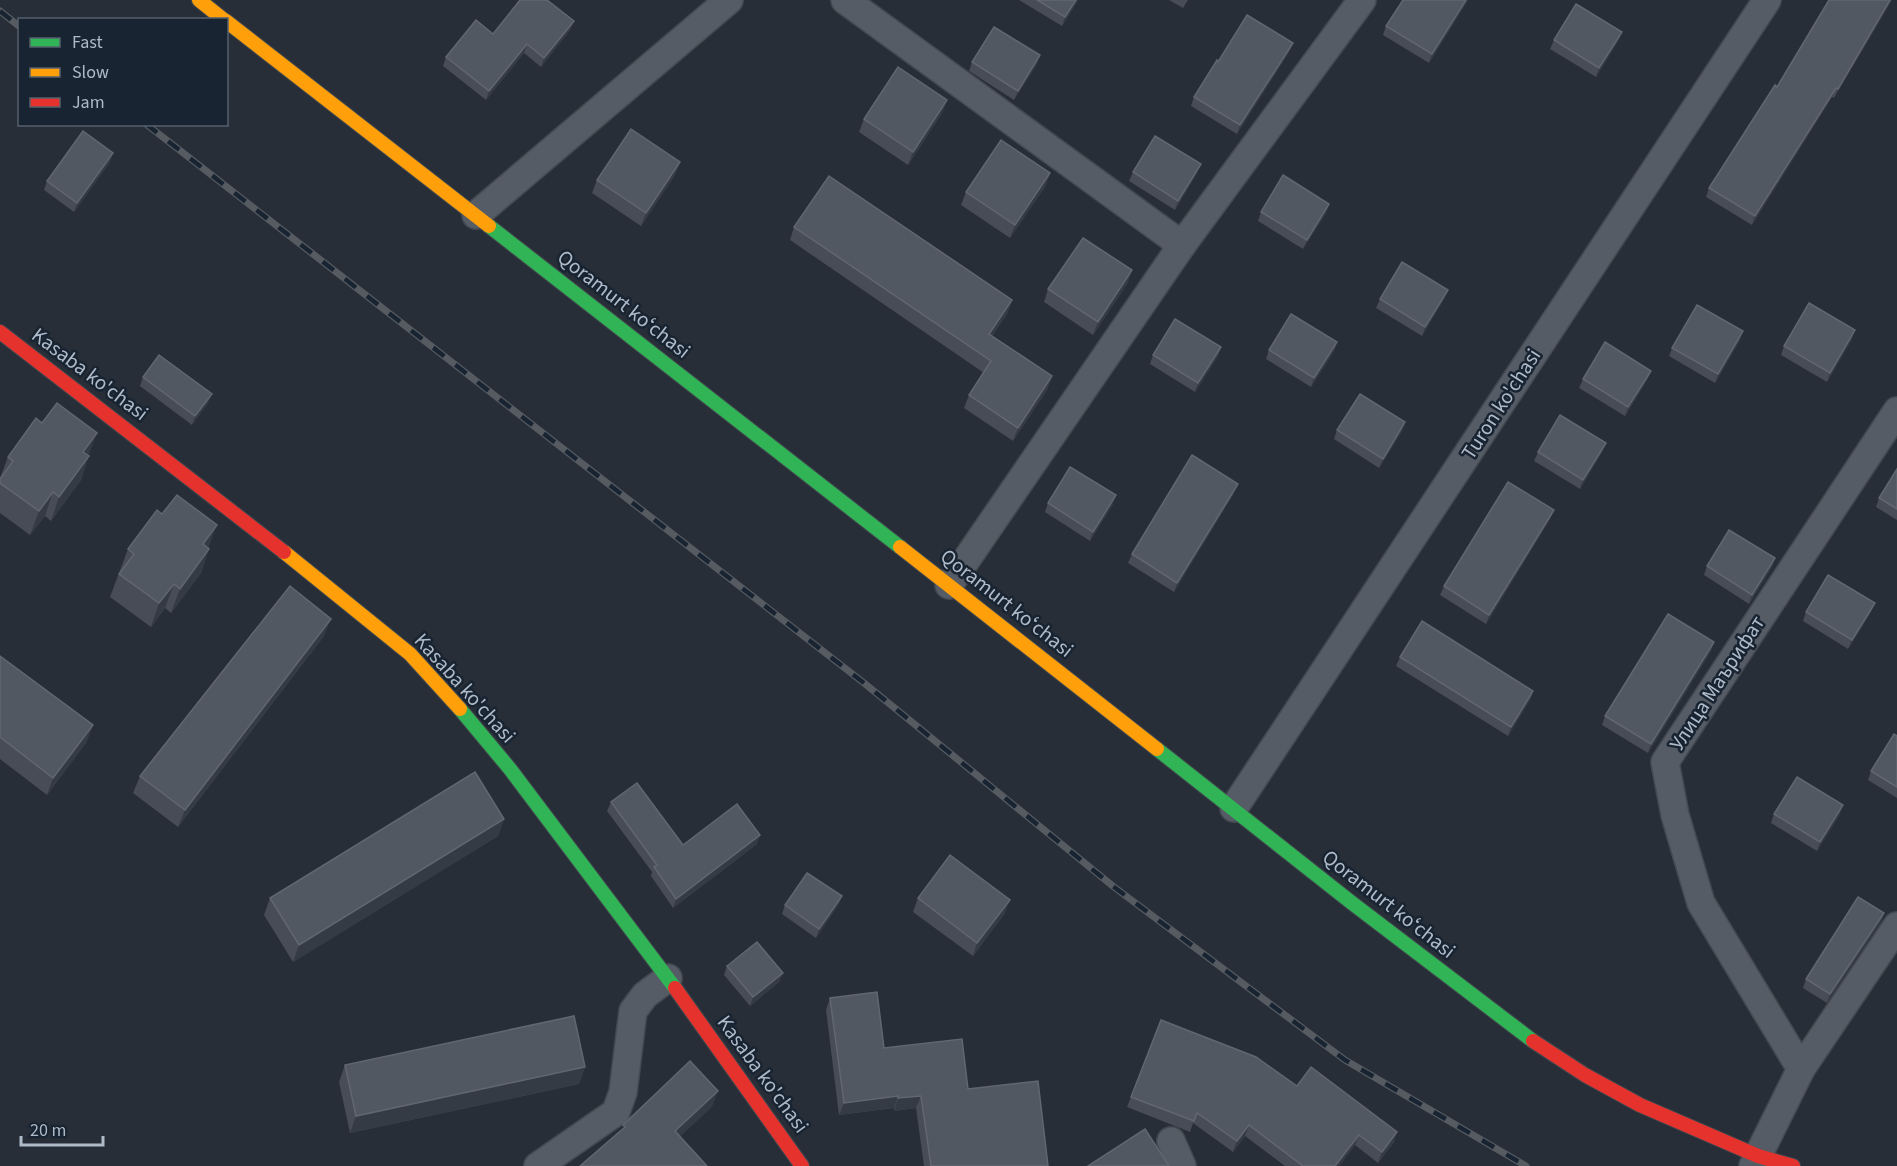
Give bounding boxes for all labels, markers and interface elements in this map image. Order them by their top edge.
legend [18,18,228,126]
text: Fast [72,30,103,55]
text: Slow [72,60,109,85]
text: Jam [72,90,105,115]
street label: Qoramurt koʻchasi [551,242,697,366]
street label: Kasaba ko'chasi [25,320,155,428]
street label: Turon ko'chasi [1454,343,1548,465]
street label: Qoramurt koʻchasi [934,541,1080,665]
street label: Улица Маърифат [1662,609,1772,756]
street label: Kasaba ko'chasi [407,626,523,750]
street label: Qoramurt koʻchasi [1316,842,1462,966]
street label: Kasaba ko'chasi [710,1009,816,1139]
scale bar [21,1109,104,1147]
text: 20 m [30,1118,66,1143]

